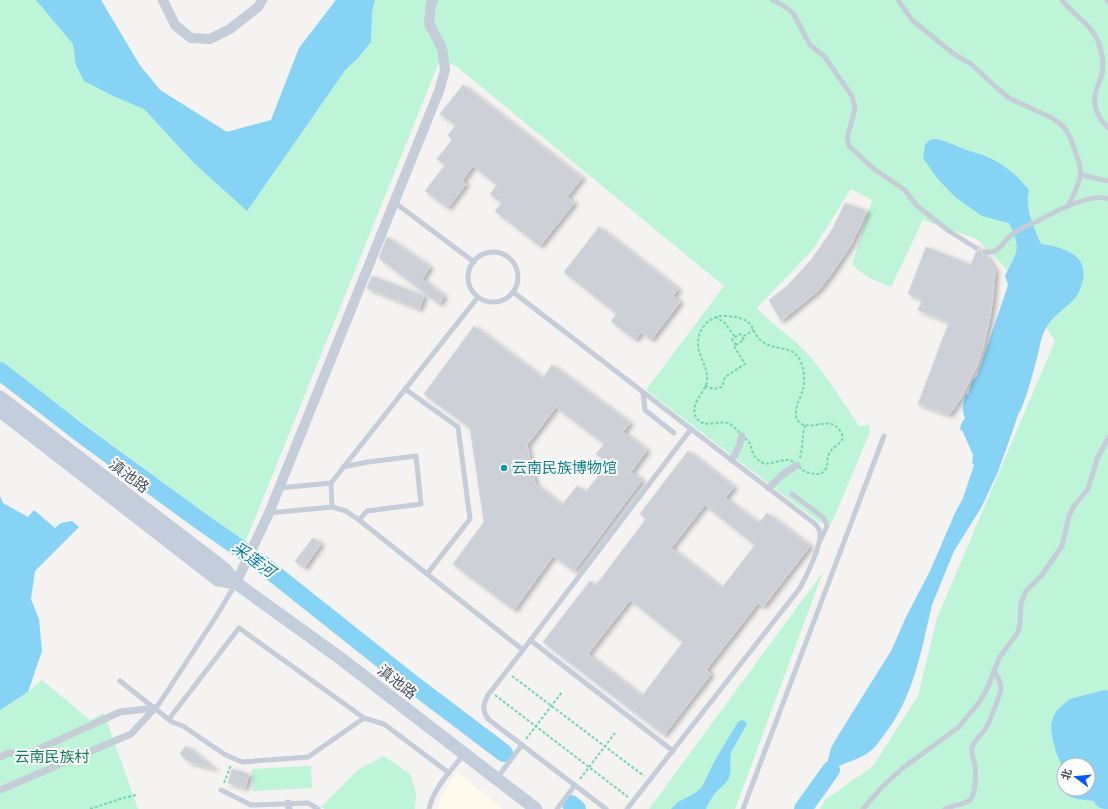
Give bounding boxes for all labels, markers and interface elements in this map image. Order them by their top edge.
street label: 滇池路 [104,453,154,498]
place label: 云南民族博物馆 [512,456,617,479]
marker: 云南民族博物馆 [499,463,509,473]
water label: 采莲河 [228,535,283,585]
street label: 滇池路 [372,659,422,705]
park label: 云南民族村 [14,745,90,768]
north arrow [1056,757,1096,797]
text: 北 [1057,767,1076,782]

